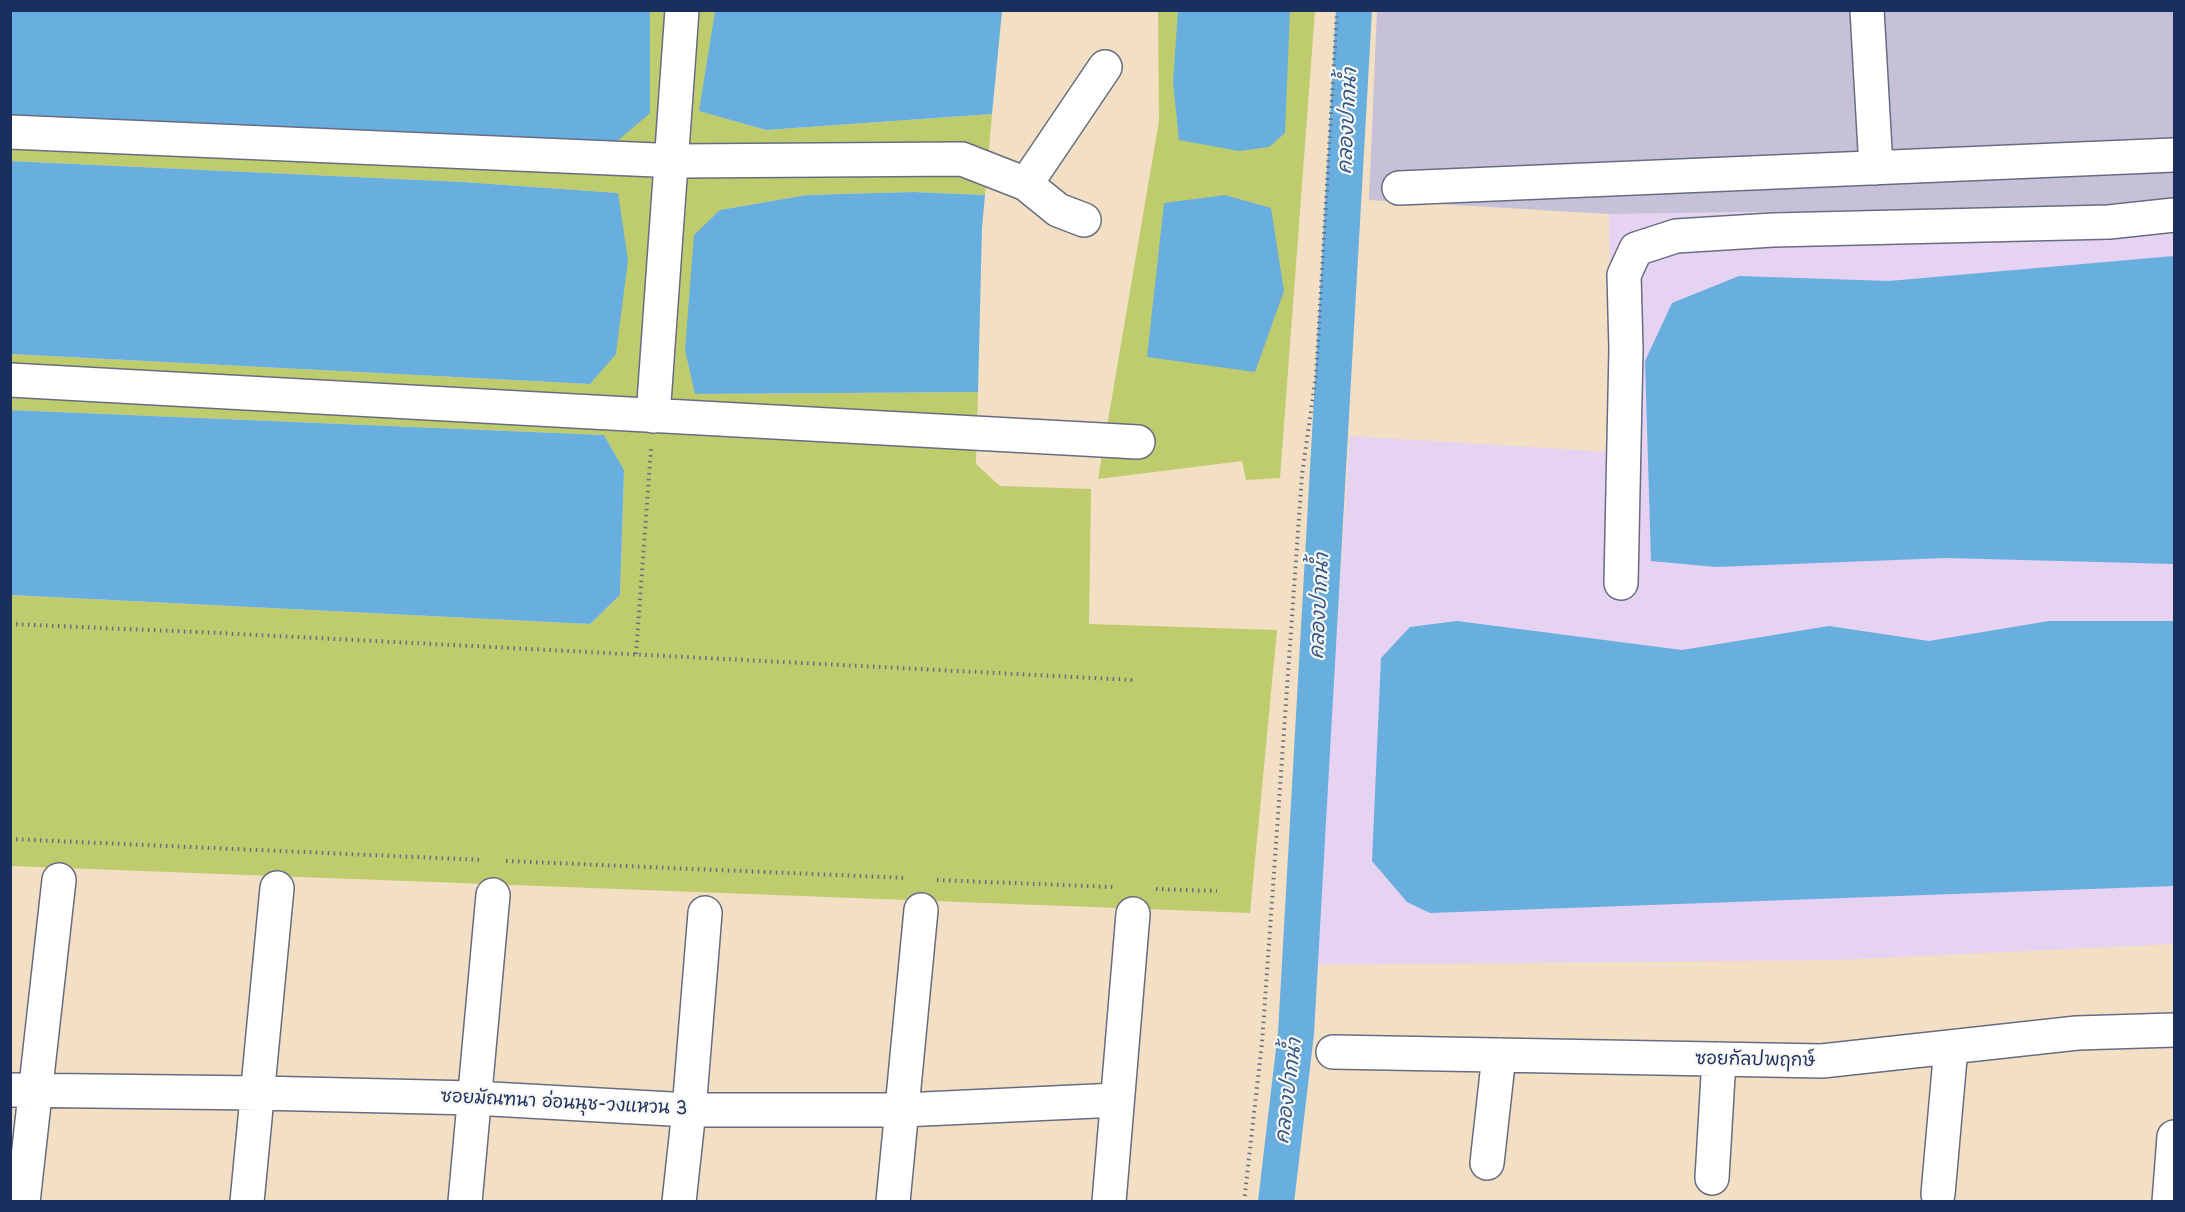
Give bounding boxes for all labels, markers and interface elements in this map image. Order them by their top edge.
water label: คลองปากน้ำ [1333,68,1363,174]
water label: คลองปากน้ำ [1305,553,1335,659]
water label: คลองปากน้ำ [1271,1037,1307,1145]
street label: ซอยกัลปพฤกษ์ [1695,1048,1815,1072]
street label: ซอยมัณฑนา อ่อนนุช-วงแหวน 3 [440,1086,688,1120]

